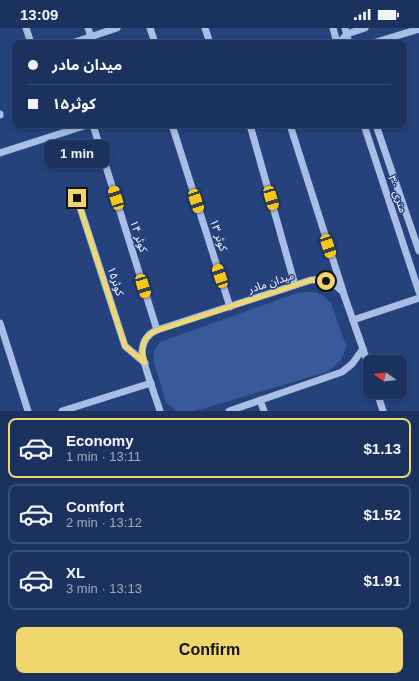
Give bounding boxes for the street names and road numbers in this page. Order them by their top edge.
street label: ۳۰ متری [385,174,410,215]
street label: کوثر ۱۳ [207,217,230,253]
street label: کوثر ۱۴ [127,218,150,254]
street label: کوثر۱۵ [105,265,126,298]
street label: میدان مادر [246,269,296,296]

